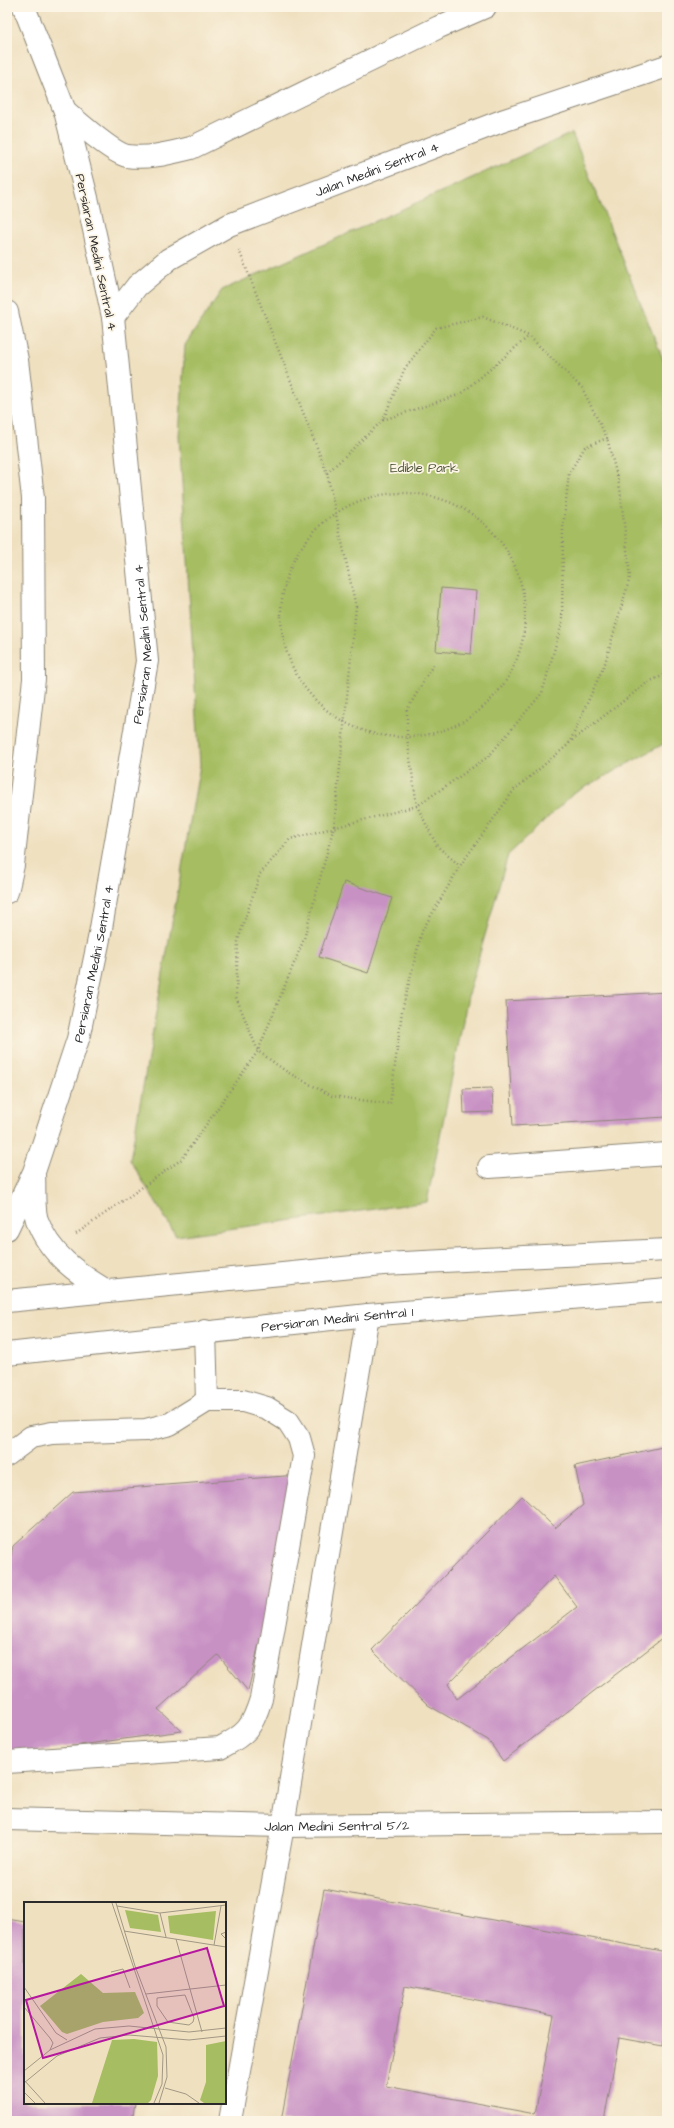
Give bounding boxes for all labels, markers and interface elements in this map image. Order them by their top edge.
street label: Jalan Medini Sentral 4 [312,138,442,201]
street label: Persiaran Medini Sentral 4 [71,172,122,333]
park label: Edible Park [390,459,458,477]
street label: Persiaran Medini Sentral 4 [128,564,157,725]
street label: Persiaran Medini Sentral 4 [69,883,118,1044]
street label: Persiaran Medini Sentral 1 [260,1303,415,1337]
street label: Jalan Medini Sentral 5/2 [264,1817,410,1836]
inset map [24,1902,226,2104]

